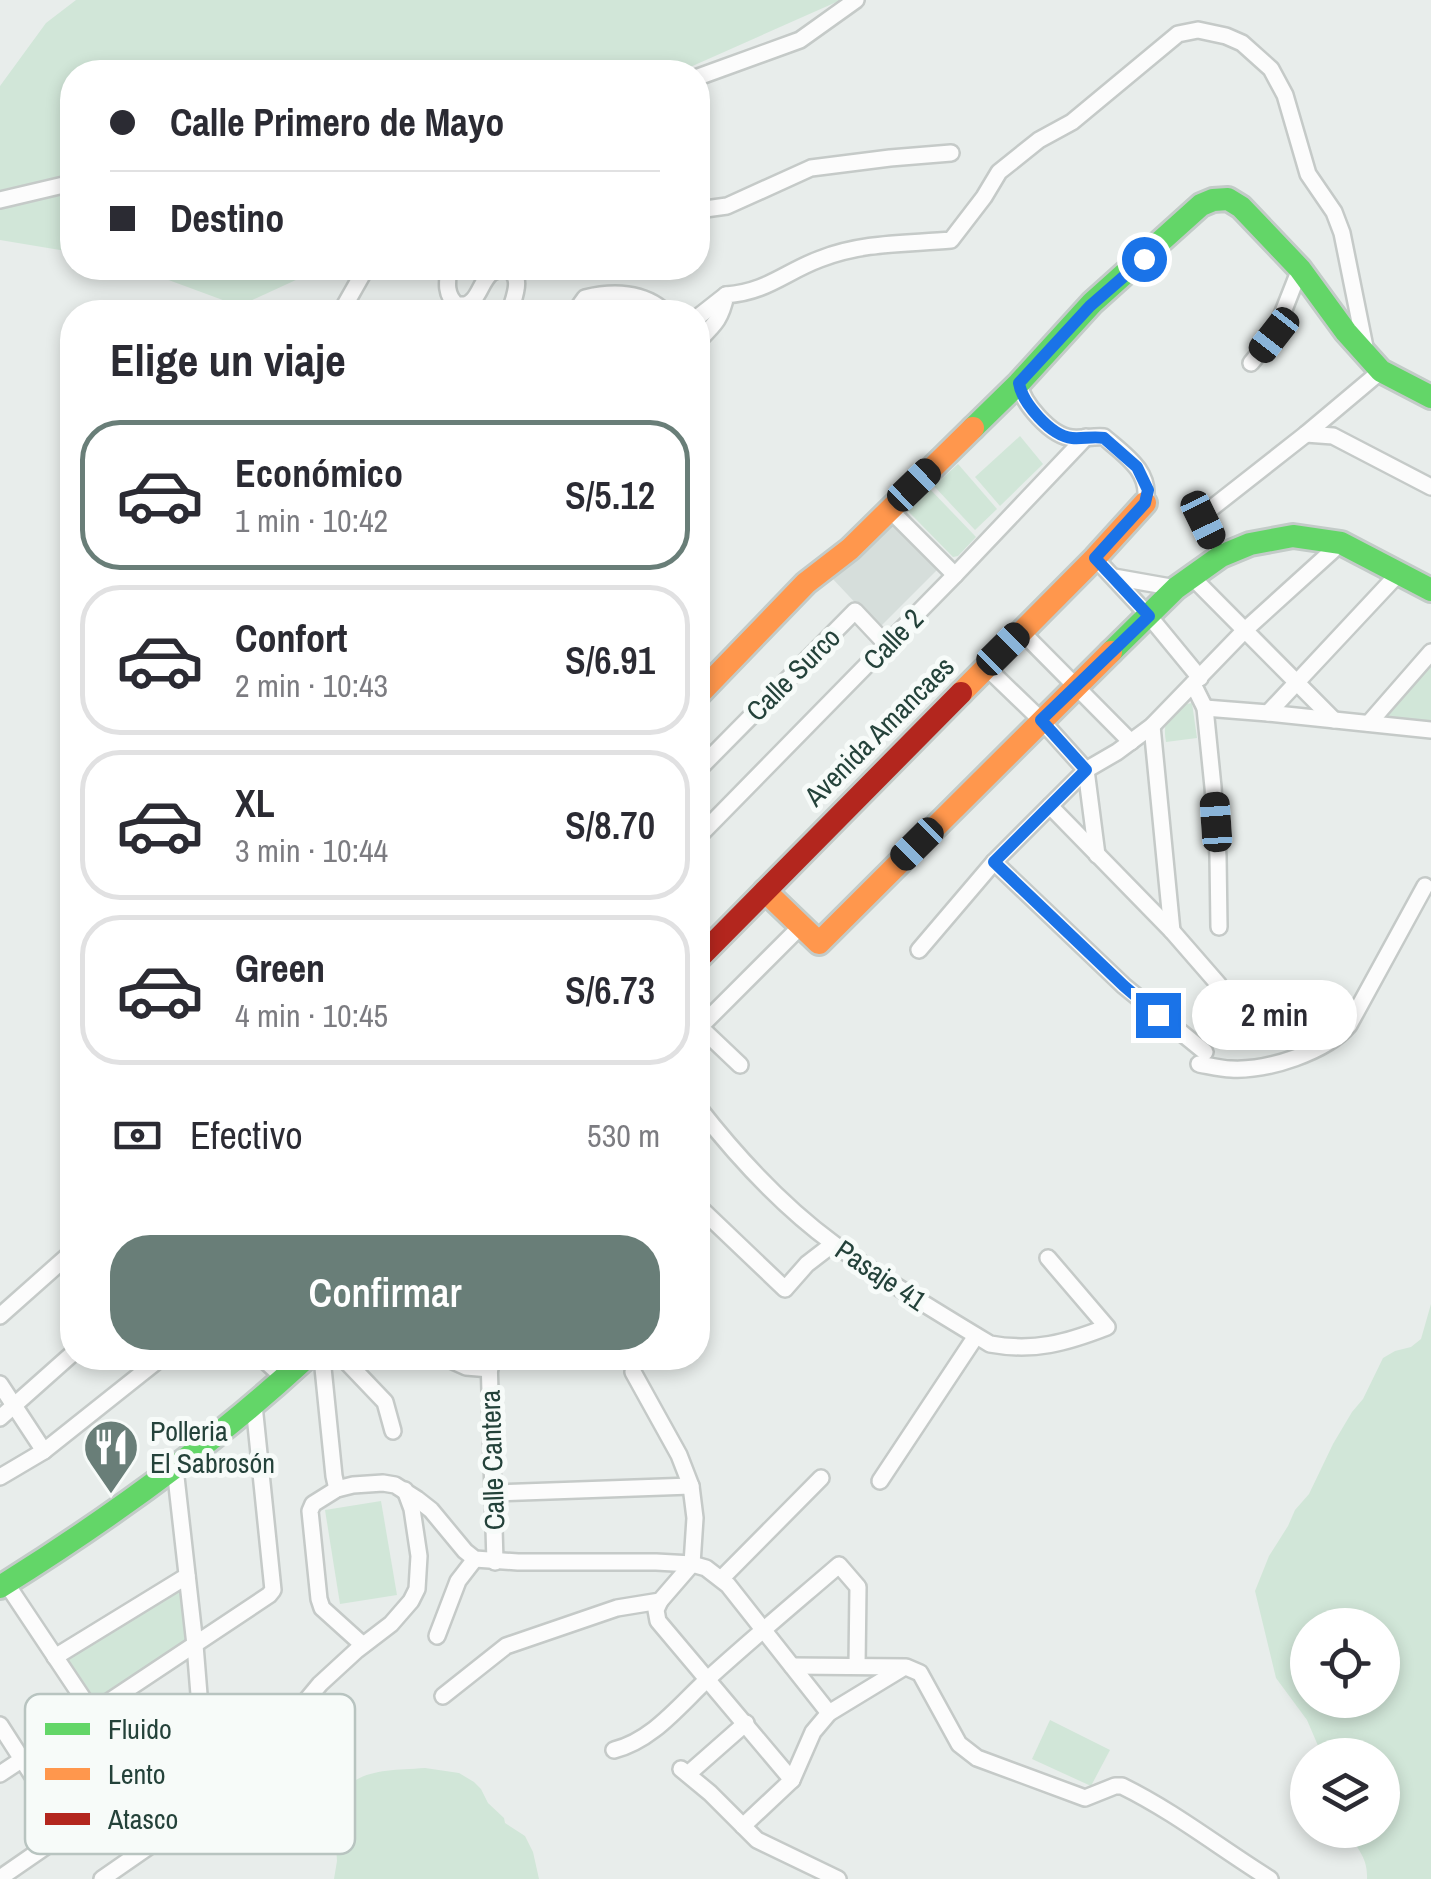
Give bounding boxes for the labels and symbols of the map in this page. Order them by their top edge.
route start [1122,237,1167,282]
car [1244,302,1304,368]
car [882,453,946,517]
car [1176,486,1230,554]
street label: Calle 2 [855,600,931,678]
car [971,617,1035,681]
street label: Calle Surco [738,619,848,729]
street label: Avenida Amancaes [795,648,962,815]
car [1199,791,1233,853]
car [885,812,949,876]
callout: 2 min [1193,980,1358,1050]
route end [1136,993,1181,1038]
street label: Pasaje 41 [828,1231,934,1319]
street label: Calle Cantera [471,1389,513,1531]
place label: Polleria El Sabrosón [150,1412,275,1482]
restaurant icon: Polleria El Sabrosón [81,1417,141,1496]
legend [25,1694,355,1854]
text: Fluido [108,1710,172,1748]
text: Lento [108,1755,165,1793]
text: Atasco [107,1800,178,1838]

